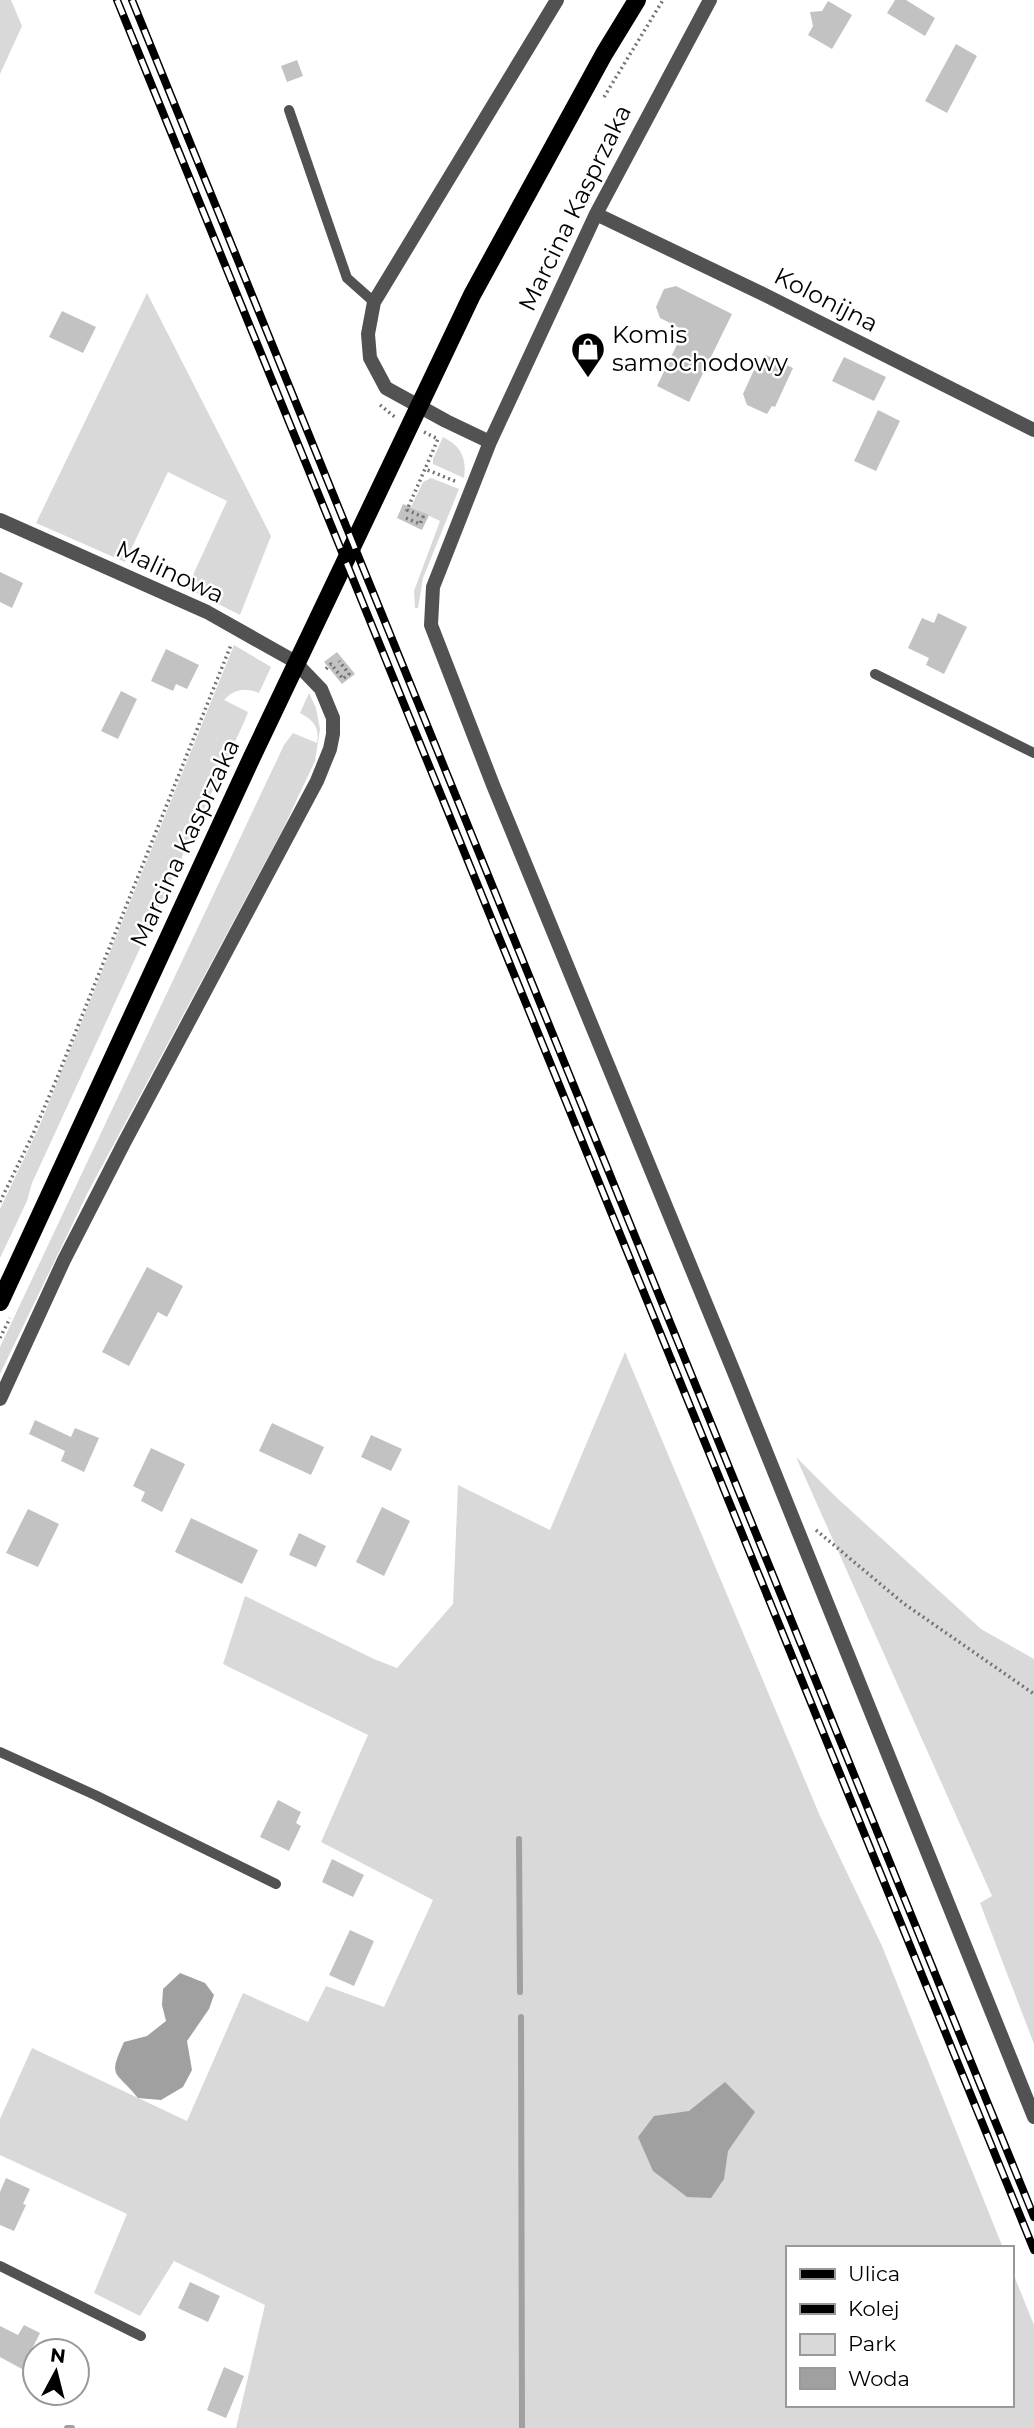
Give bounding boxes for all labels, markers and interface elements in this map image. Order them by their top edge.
street label: Marcina Kasprzaka [512,100,637,316]
street label: Kolonijna [769,261,883,338]
place label: Komis samochodowy [612,320,788,377]
shop icon: Komis samochodowy [569,330,607,379]
street label: Malinowa [112,534,229,609]
street label: Marcina Kasprzaka [124,734,245,951]
legend [786,2246,1013,2407]
text: Ulica [848,2261,900,2286]
text: Kolej [848,2296,900,2321]
text: Park [848,2331,896,2356]
north arrow [21,2337,91,2407]
text: N [49,2343,67,2368]
text: Woda [848,2366,910,2391]

